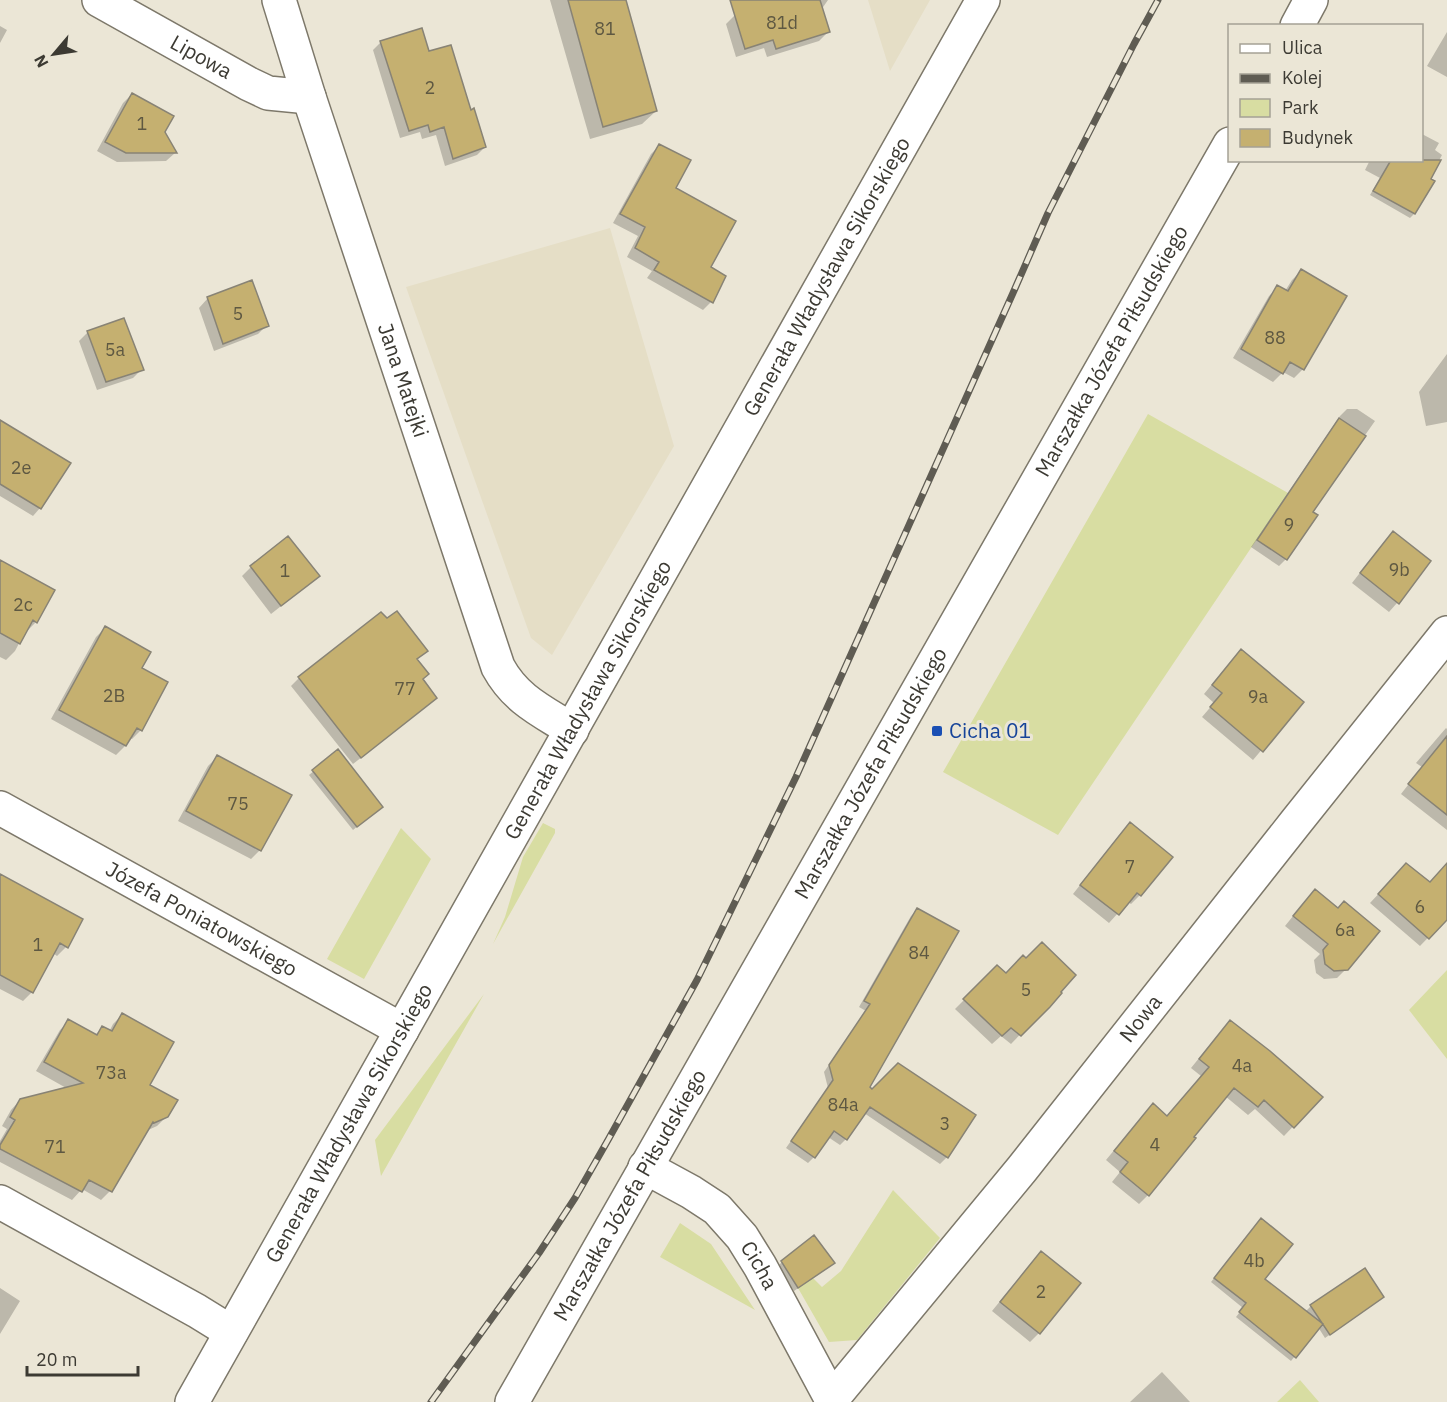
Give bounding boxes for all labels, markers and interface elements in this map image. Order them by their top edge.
house number: 81d [766,11,798,34]
house number: 81 [594,17,616,40]
north arrow [24,24,84,84]
legend [1228,24,1423,162]
street label: Lipowa [166,28,238,85]
text: Ulica [1282,36,1323,59]
text: N [29,51,52,71]
text: Kolej [1282,66,1322,89]
house number: 2 [425,76,435,99]
text: Park [1282,96,1319,119]
house number: 1 [137,112,147,135]
text: Budynek [1282,126,1354,149]
street label: Generała Władysława Sikorskiego [736,131,916,421]
street label: Marszałka Józefa Piłsudskiego [1028,220,1194,482]
house number: 5 [233,302,243,325]
street label: Jana Matejki [372,319,436,441]
house number: 88 [1264,326,1286,349]
house number: 5a [105,338,126,361]
house number: 2e [11,456,31,479]
house number: 9 [1284,513,1294,536]
street label: Generała Władysława Sikorskiego [497,555,677,844]
house number: 9b [1388,558,1410,581]
house number: 1 [280,559,290,582]
house number: 2c [13,593,33,616]
street label: Marszałka Józefa Piłsudskiego [787,642,953,904]
house number: 77 [394,677,416,700]
house number: 2B [103,684,125,707]
house number: 9a [1248,685,1269,708]
place label: Cicha 01 [949,716,1031,744]
marker: Cicha 01 [930,724,944,738]
house number: 75 [227,792,249,815]
street label: Józefa Poniatowskiego [101,854,303,982]
house number: 7 [1125,855,1135,878]
house number: 6 [1415,895,1425,918]
house number: 6a [1335,918,1356,941]
house number: 1 [33,933,43,956]
house number: 84 [908,941,930,964]
street label: Generała Władysława Sikorskiego [258,978,438,1268]
house number: 5 [1021,978,1031,1001]
street label: Nowa [1112,988,1168,1048]
house number: 4a [1232,1054,1253,1077]
house number: 73a [95,1061,127,1084]
street label: Marszałka Józefa Piłsudskiego [546,1064,712,1326]
house number: 84a [827,1093,859,1116]
house number: 3 [940,1112,950,1135]
house number: 4 [1150,1133,1161,1156]
house number: 71 [44,1135,66,1158]
street label: Cicha [735,1235,785,1294]
house number: 4b [1243,1249,1265,1272]
house number: 2 [1036,1280,1046,1303]
scale bar [27,1339,138,1377]
text: 20 m [36,1348,78,1371]

